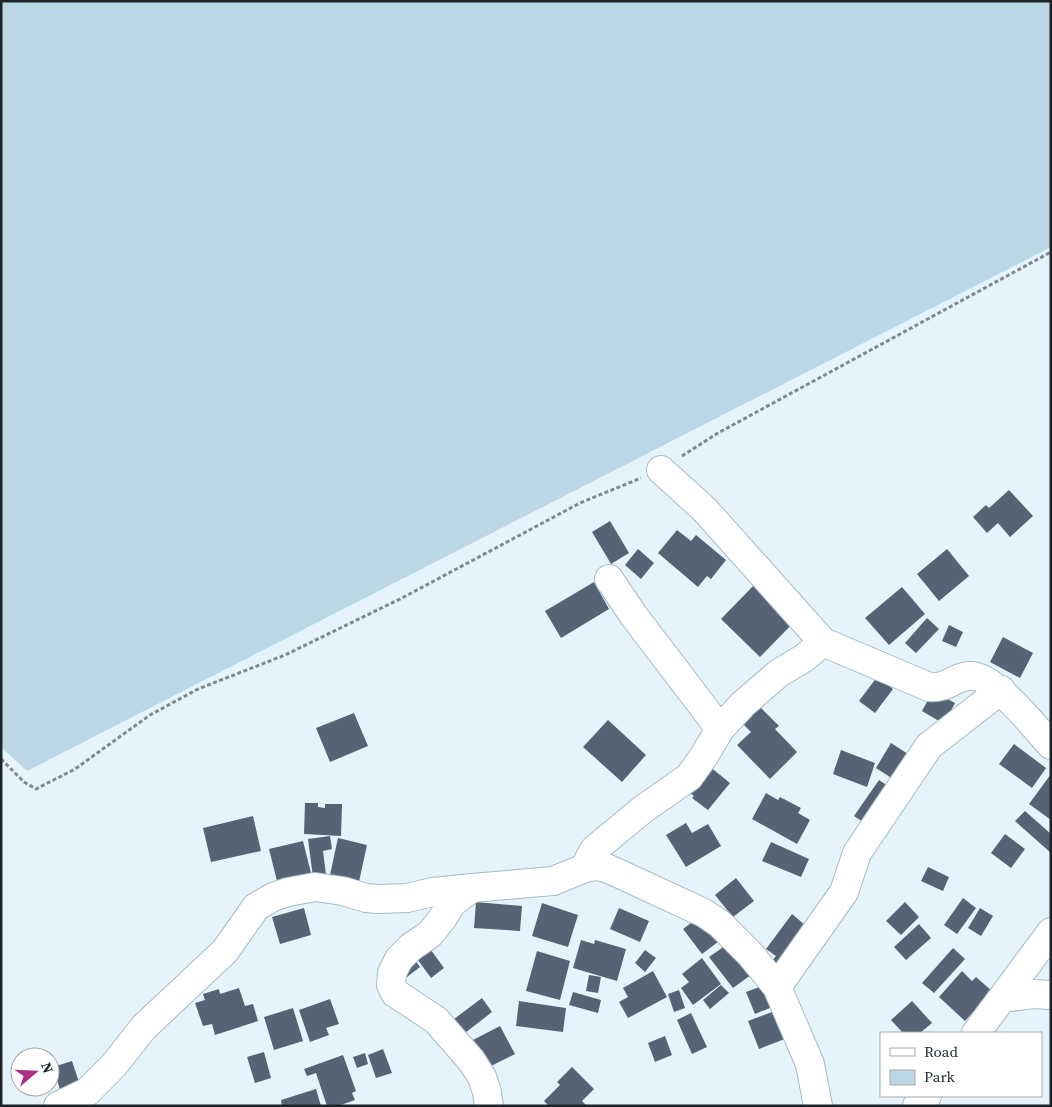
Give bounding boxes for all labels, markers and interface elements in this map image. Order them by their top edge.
legend [880,1032,1042,1097]
text: Road [924,1041,958,1062]
north arrow [10,1047,60,1097]
text: N [36,1060,58,1076]
text: Park [924,1066,956,1087]

